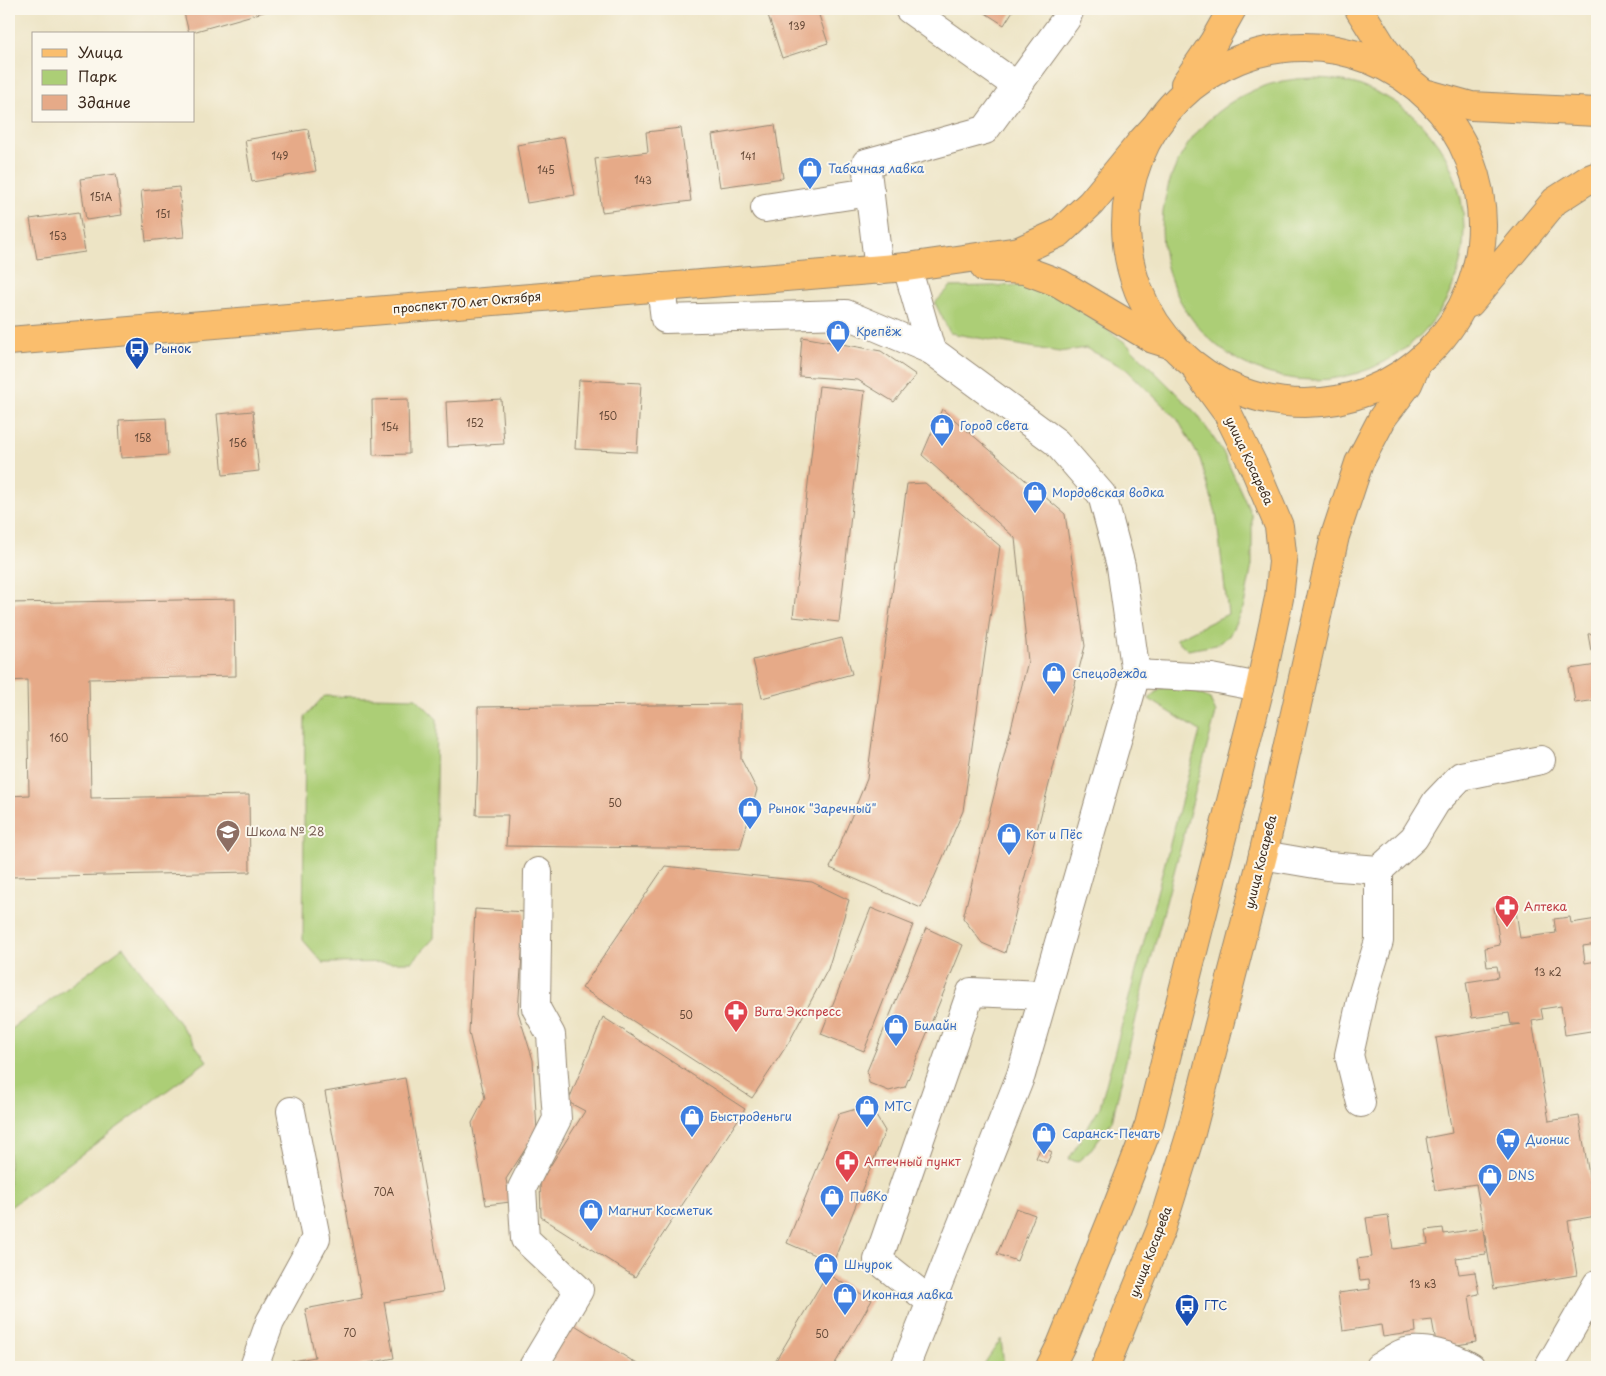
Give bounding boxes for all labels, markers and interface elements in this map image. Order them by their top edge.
house number: 139 [789,18,806,33]
legend [32,32,195,122]
text: Улица [78,40,123,63]
text: Парк [78,64,117,87]
text: Здание [78,90,131,113]
house number: 149 [272,148,289,163]
house number: 141 [741,148,756,163]
shop icon: Табачная лавка [797,156,823,190]
place label: Табачная лавка [828,159,925,177]
house number: 145 [537,162,555,177]
house number: 143 [634,172,652,187]
house number: 151А [90,189,112,204]
house number: 151 [156,206,170,221]
house number: 153 [49,228,67,243]
street label: проспект 70 лет Октября [392,287,542,317]
shop icon: Крепёж [825,319,851,353]
place label: Крепёж [856,322,901,340]
bus stop icon: Рынок [124,336,150,370]
place label: Рынок [154,339,192,357]
house number: 150 [599,408,617,423]
shop icon: Город света [929,413,955,447]
street label: улица Косарева [1222,413,1279,508]
house number: 152 [466,415,484,430]
place label: Город света [960,416,1029,434]
house number: 154 [381,419,399,434]
house number: 158 [134,430,152,445]
house number: 156 [229,435,247,450]
shop icon: Мордовская водка [1022,480,1048,514]
place label: Мордовская водка [1052,483,1165,501]
shop icon: Спецодежда [1041,661,1067,695]
place label: Спецодежда [1072,664,1148,682]
house number: 160 [50,730,68,745]
house number: 50 [608,795,622,810]
shop icon: Рынок "Заречный" [737,796,763,830]
place label: Рынок "Заречный" [768,799,877,817]
street label: улица Косарева [1240,813,1280,910]
school or university icon: Школа № 28 [215,819,241,853]
place label: Школа № 28 [246,822,324,840]
shop icon: Кот и Пёс [996,822,1022,856]
place label: Кот и Пёс [1026,825,1082,843]
pharmacy icon: Аптека [1494,894,1520,928]
place label: Аптека [1524,897,1568,915]
house number: 13 к2 [1534,964,1562,979]
pharmacy icon: Вита Экспресс [723,999,749,1033]
place label: Вита Экспресс [754,1002,841,1020]
house number: 50 [679,1007,693,1022]
shop icon: Билайн [883,1013,909,1047]
place label: Билайн [914,1016,957,1034]
shop icon: МТС [854,1094,880,1128]
place label: МТС [884,1097,912,1115]
shop icon: Быстроденьги [679,1104,705,1138]
place label: Быстроденьги [710,1107,792,1125]
shop icon: Саранск-Печать [1031,1121,1057,1155]
place label: Саранск-Печать [1062,1124,1160,1142]
supermarket icon: Дионис [1495,1127,1521,1161]
place label: Дионис [1525,1130,1570,1148]
pharmacy icon: Аптечный пункт [834,1149,860,1183]
place label: Аптечный пункт [864,1152,961,1170]
shop icon: DNS [1477,1163,1503,1197]
place label: DNS [1508,1166,1535,1184]
house number: 70А [374,1184,395,1199]
shop icon: ПивКо [819,1184,845,1218]
place label: ПивКо [850,1187,888,1205]
shop icon: Магнит Косметик [578,1198,604,1232]
place label: Магнит Косметик [608,1201,713,1219]
street label: улица Косарева [1125,1203,1176,1300]
shop icon: Шнурок [813,1252,839,1286]
place label: Шнурок [844,1255,893,1273]
house number: 13 к3 [1410,1276,1436,1291]
shop icon: Иконная лавка [832,1282,858,1316]
place label: Иконная лавка [862,1285,953,1303]
bus stop icon: ГТС [1174,1293,1200,1327]
place label: ГТС [1204,1296,1227,1314]
house number: 70 [344,1325,356,1340]
house number: 50 [815,1326,829,1341]

